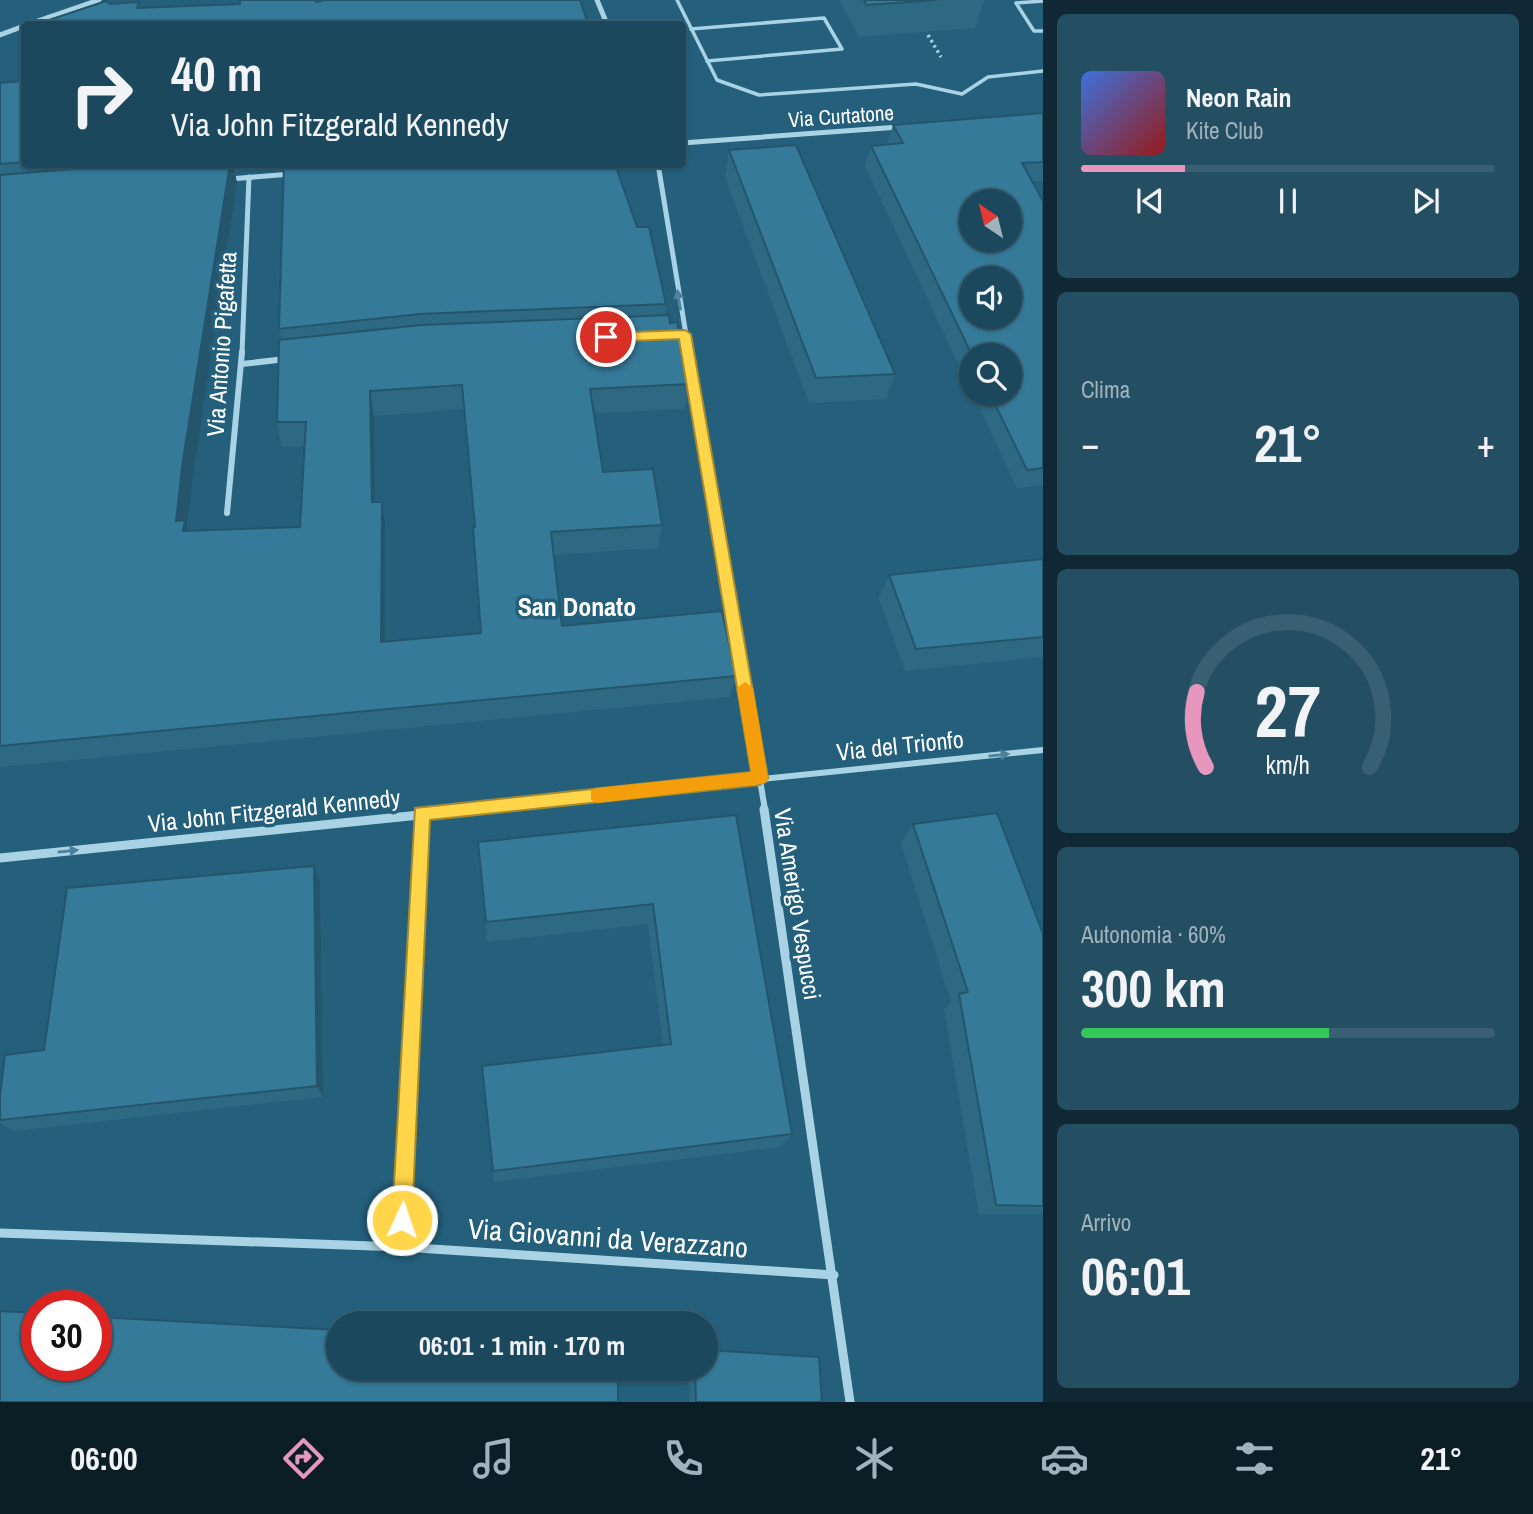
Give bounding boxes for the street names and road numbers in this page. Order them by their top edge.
street label: Via Curtatone [787,98,895,134]
street label: Via Antonio Pigafetta [199,250,243,438]
street label: Via del Trionfo [835,722,965,768]
street label: Via John Fitzgerald Kennedy [146,781,402,839]
street label: Via Amerigo Vespucci [767,806,829,1002]
street label: Via Giovanni da Verazzano [467,1209,749,1267]

